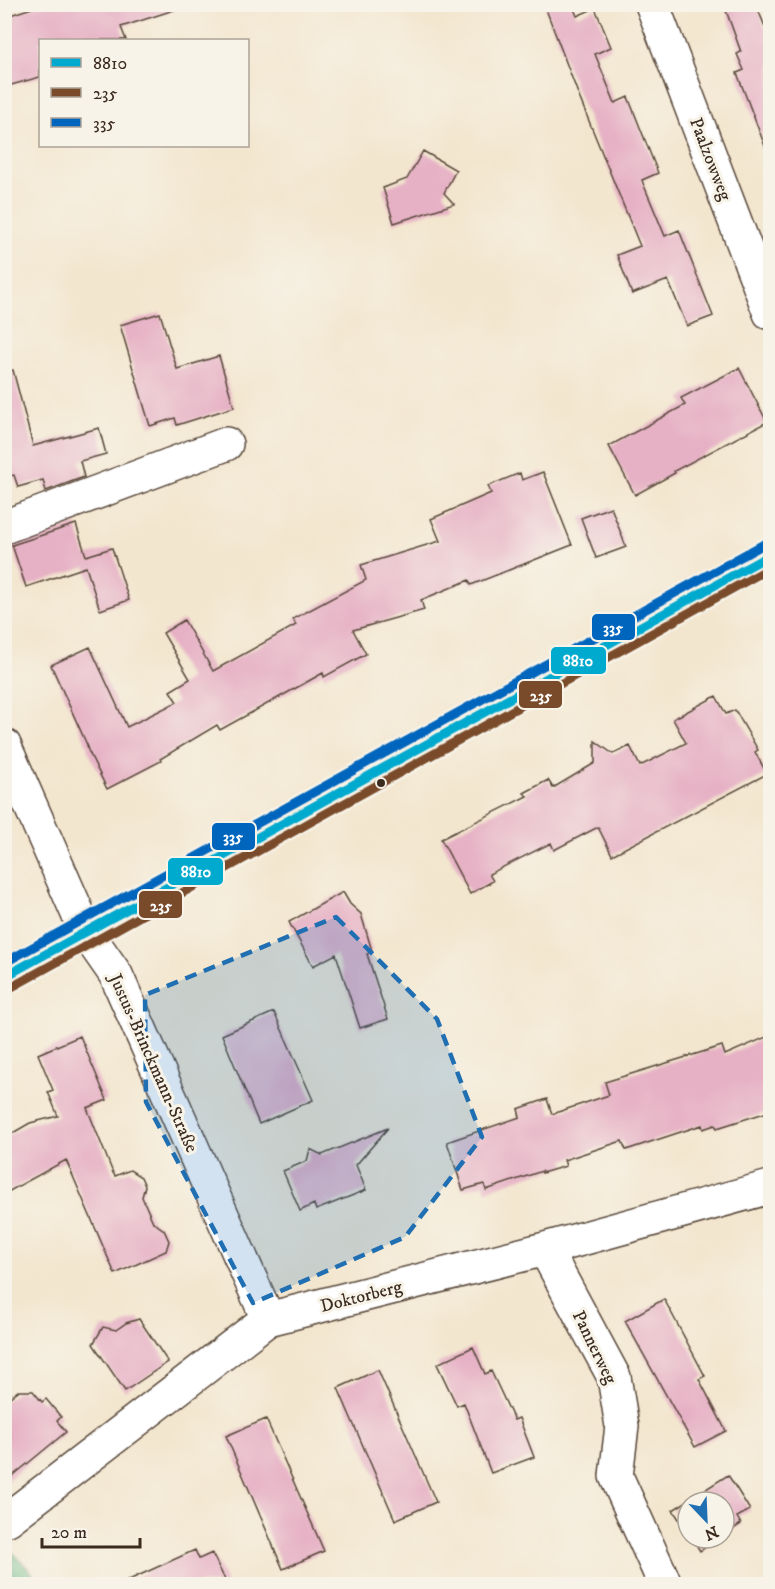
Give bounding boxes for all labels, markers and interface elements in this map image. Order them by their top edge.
legend [39,39,249,147]
text: 8810 [93,53,127,75]
text: 235 [93,83,118,105]
text: 335 [93,113,115,135]
street label: Paalzowweg [684,115,736,204]
line badge: 335 [591,613,636,641]
text: 335 [603,618,623,638]
line badge: 8810 [550,646,607,675]
text: 8810 [563,651,594,671]
line badge: 235 [518,680,563,709]
text: 235 [530,686,552,706]
unlabelled marker [375,777,387,789]
line badge: 335 [211,822,256,851]
text: 335 [223,827,243,847]
line badge: 8810 [167,857,224,886]
text: 8810 [181,862,212,882]
line badge: 235 [138,890,183,919]
text: 235 [150,896,172,916]
street label: Justus-Brinckmann-Straße [103,969,202,1156]
street label: Doktorberg [318,1276,405,1318]
street label: Pannerweg [567,1307,621,1388]
north arrow [676,1490,736,1550]
scale bar [42,1511,140,1549]
text: N [702,1521,721,1545]
text: 20 m [51,1522,87,1544]

